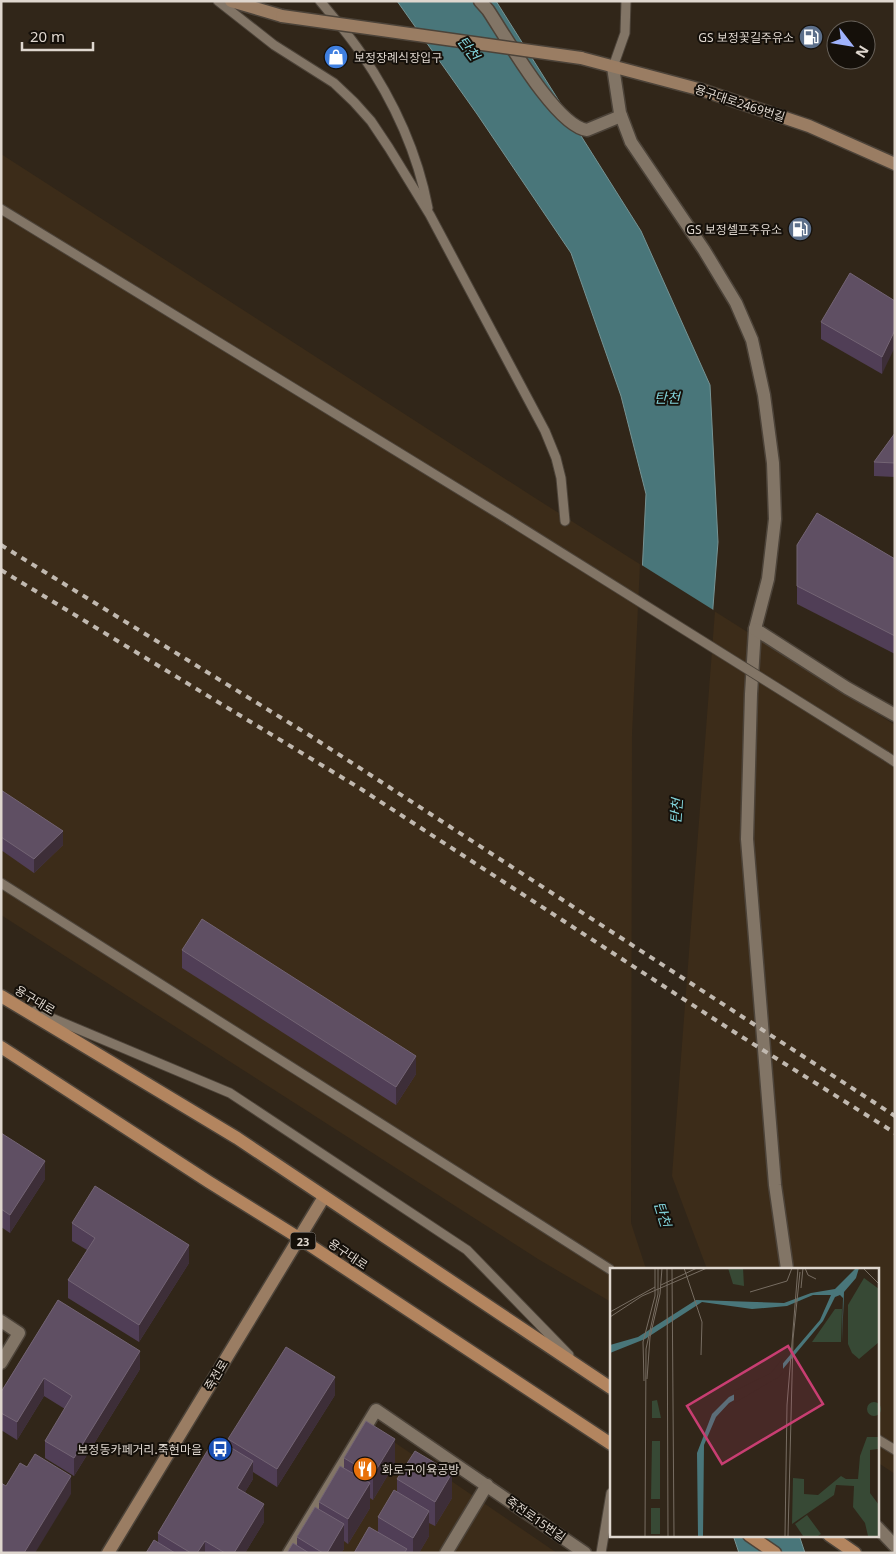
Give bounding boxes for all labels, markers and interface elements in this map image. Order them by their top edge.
scale bar [22,20,94,52]
north arrow [826,20,876,70]
fuel station icon: GS 보정꽃길주유소 [798,24,824,50]
text: 20 m [30,26,65,46]
place label: GS 보정꽃길주유소 [698,29,794,46]
water label: 탄천 [454,32,485,65]
text: N [851,42,874,62]
shop icon: 보정장례식장입구 [323,44,349,70]
place label: 보정장례식장입구 [354,49,442,66]
street label: 용구대로2469번길 [693,80,787,126]
fuel station icon: GS 보정셀프주유소 [787,216,813,242]
place label: GS 보정셀프주유소 [686,221,782,238]
water label: 탄천 [654,388,681,407]
water label: 탄천 [666,796,686,825]
street label: 용구대로 [12,981,58,1019]
water label: 탄천 [650,1199,676,1230]
road number: 23 [290,1232,316,1250]
street label: 용구대로 [325,1235,371,1273]
inset map [610,1268,878,1536]
street label: 죽전로 [200,1356,232,1394]
bus stop icon: 보정동카페거리.죽현마을 [207,1436,233,1462]
place label: 보정동카페거리.죽현마을 [77,1441,202,1458]
restaurant icon: 화로구이육공방 [352,1456,378,1482]
place label: 화로구이육공방 [382,1461,459,1478]
street label: 죽전로15번길 [503,1492,569,1546]

